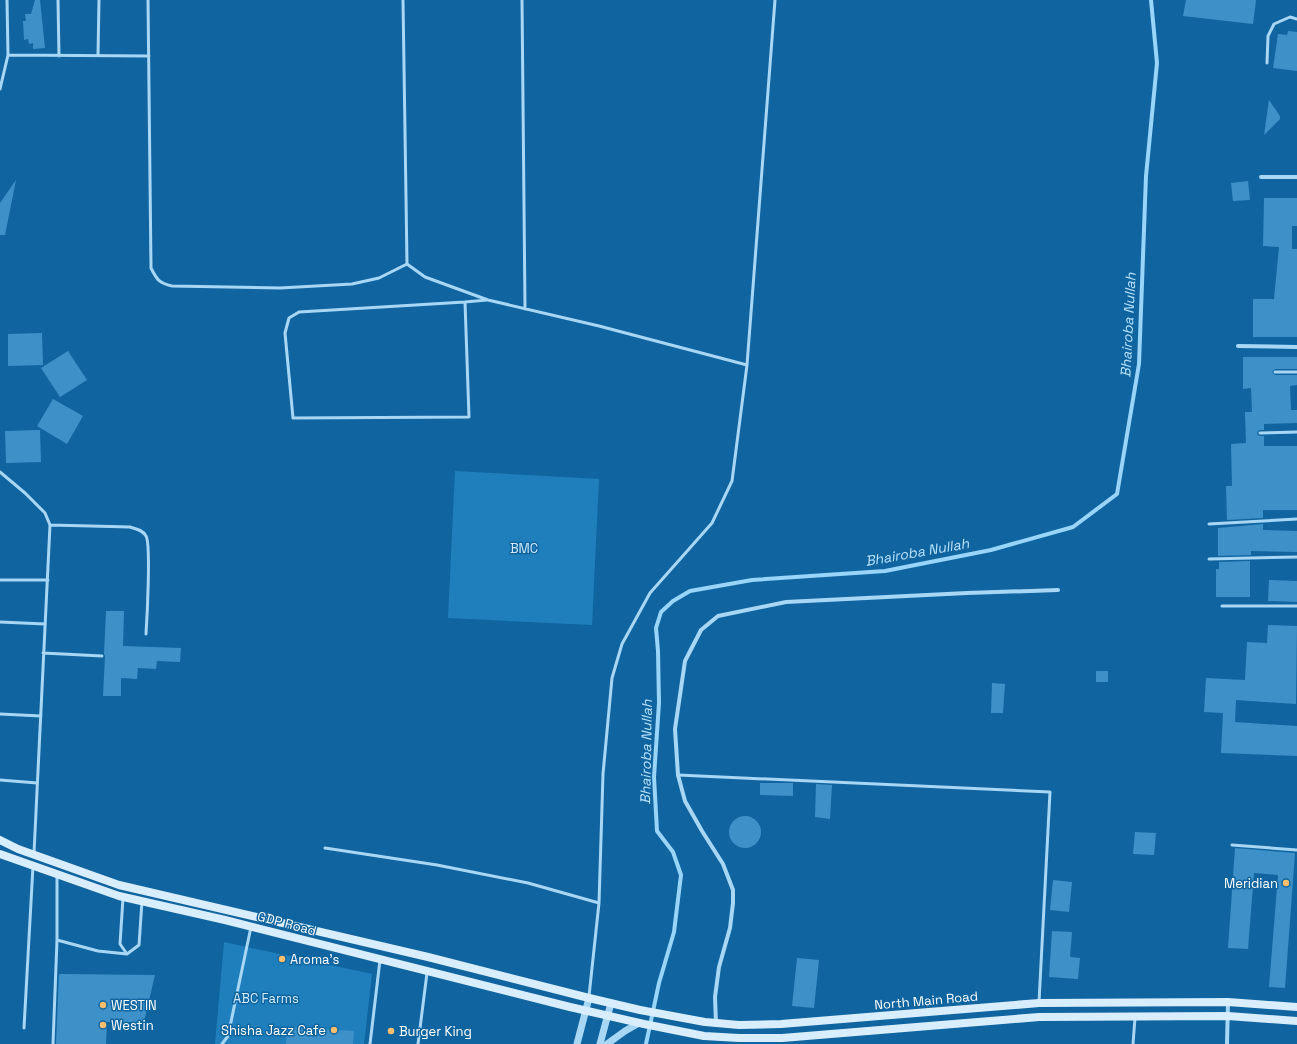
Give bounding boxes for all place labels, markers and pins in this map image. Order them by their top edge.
place label: Meridian [1224,875,1278,892]
marker: Meridian [1281,878,1291,888]
place label: Aroma's [290,951,339,968]
marker: Aroma's [277,954,287,964]
place label: WESTIN [111,997,157,1014]
marker: WESTIN [98,1000,108,1010]
place label: Westin [111,1017,154,1034]
marker: Westin [98,1020,108,1030]
place label: Shisha Jazz Cafe [221,1022,326,1039]
place label: Burger King [399,1023,472,1040]
marker: Shisha Jazz Cafe [329,1025,339,1035]
marker: Burger King [386,1026,396,1036]

